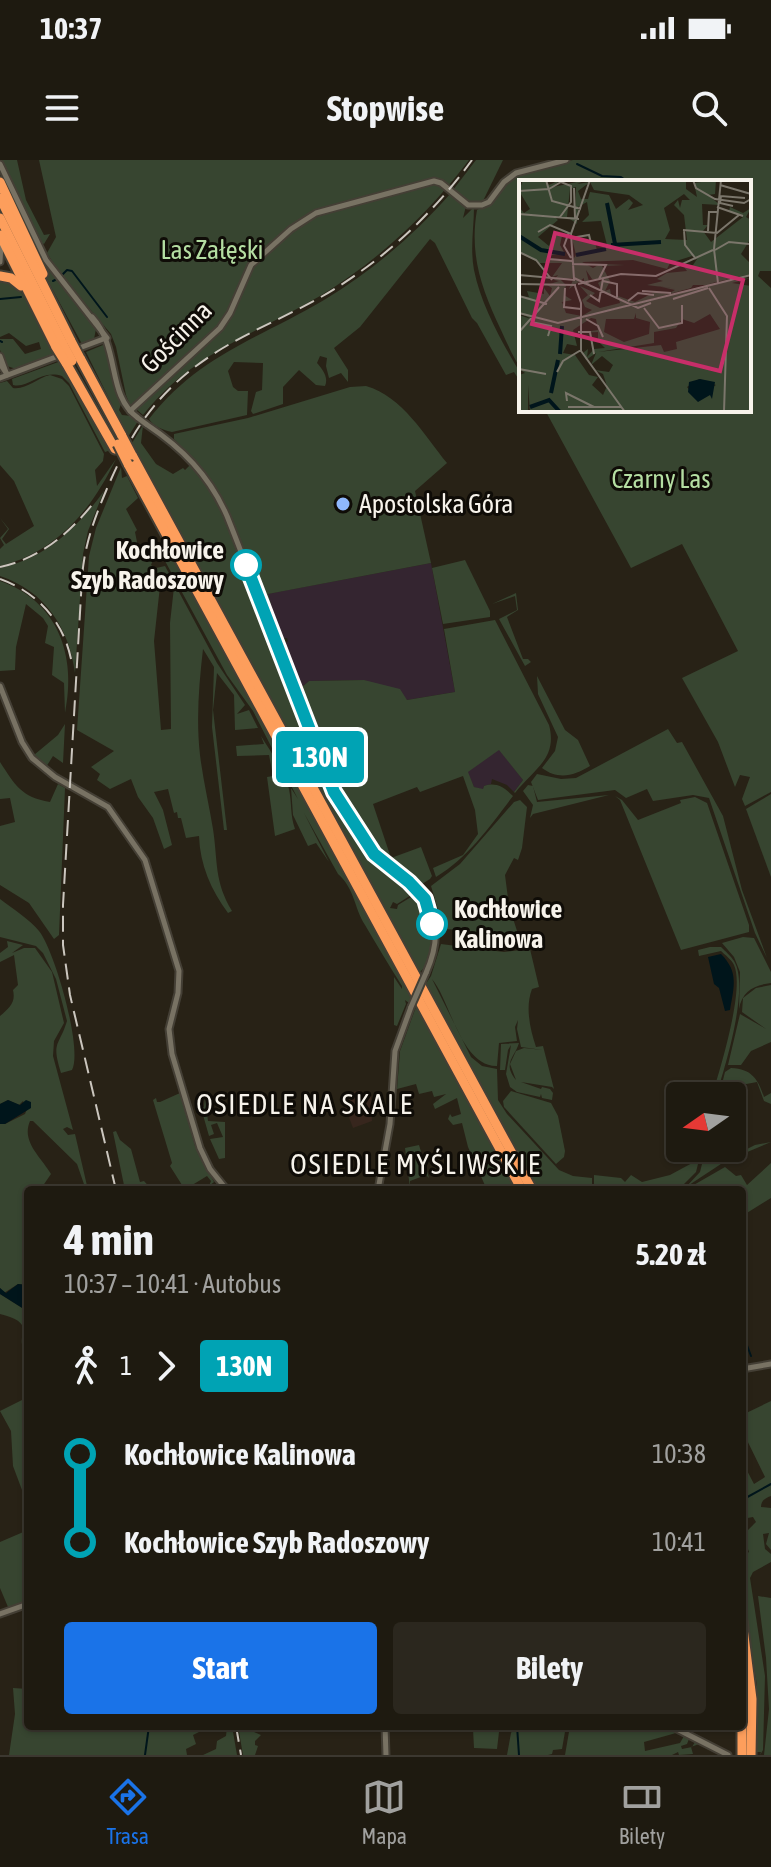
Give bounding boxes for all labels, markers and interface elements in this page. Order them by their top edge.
text: 10:37 [40,11,102,45]
icon: menu [40,86,84,130]
icon: search [687,86,731,130]
text: Stopwise [327,87,444,129]
inset map [519,180,751,412]
park label: Las Załęski [161,235,263,265]
street label: Gościnna [134,295,218,379]
park label: Czarny Las [611,464,711,494]
place label: Apostolska Góra [359,489,513,519]
marker: Apostolska Góra [334,495,352,513]
place label: Kochłowice Szyb Radoszowy [71,535,224,595]
marker: Kochłowice Szyb Radoszowy [231,550,261,580]
line badge: 130N [264,731,376,783]
text: 130N [292,741,348,773]
place label: Kochłowice Kalinowa [454,894,562,954]
marker: Kochłowice Kalinowa [417,909,447,939]
north arrow [666,1082,746,1162]
map controls [666,1082,746,1162]
district label: OSIEDLE NA SKALE [196,1088,414,1120]
district label: OSIEDLE MYŚLIWSKIE [290,1148,542,1180]
text: 4 min [64,1214,154,1264]
text: 5.20 zł [636,1237,706,1271]
text: 10:37 – 10:41 · Autobus [64,1269,281,1299]
icon: walk [64,1344,108,1388]
icon: forward [144,1344,188,1388]
text: 130N [216,1350,272,1382]
text: 1 [120,1351,132,1381]
text: Kochłowice Kalinowa [124,1437,356,1471]
text: 10:38 [652,1439,706,1469]
text: Kochłowice Szyb Radoszowy [124,1525,429,1559]
text: 10:41 [652,1527,706,1557]
button: Start [64,1622,377,1714]
button: Bilety [393,1622,706,1714]
tab: Trasa [106,1775,150,1849]
tab: Mapa [361,1775,407,1849]
tab: Bilety [619,1775,665,1849]

